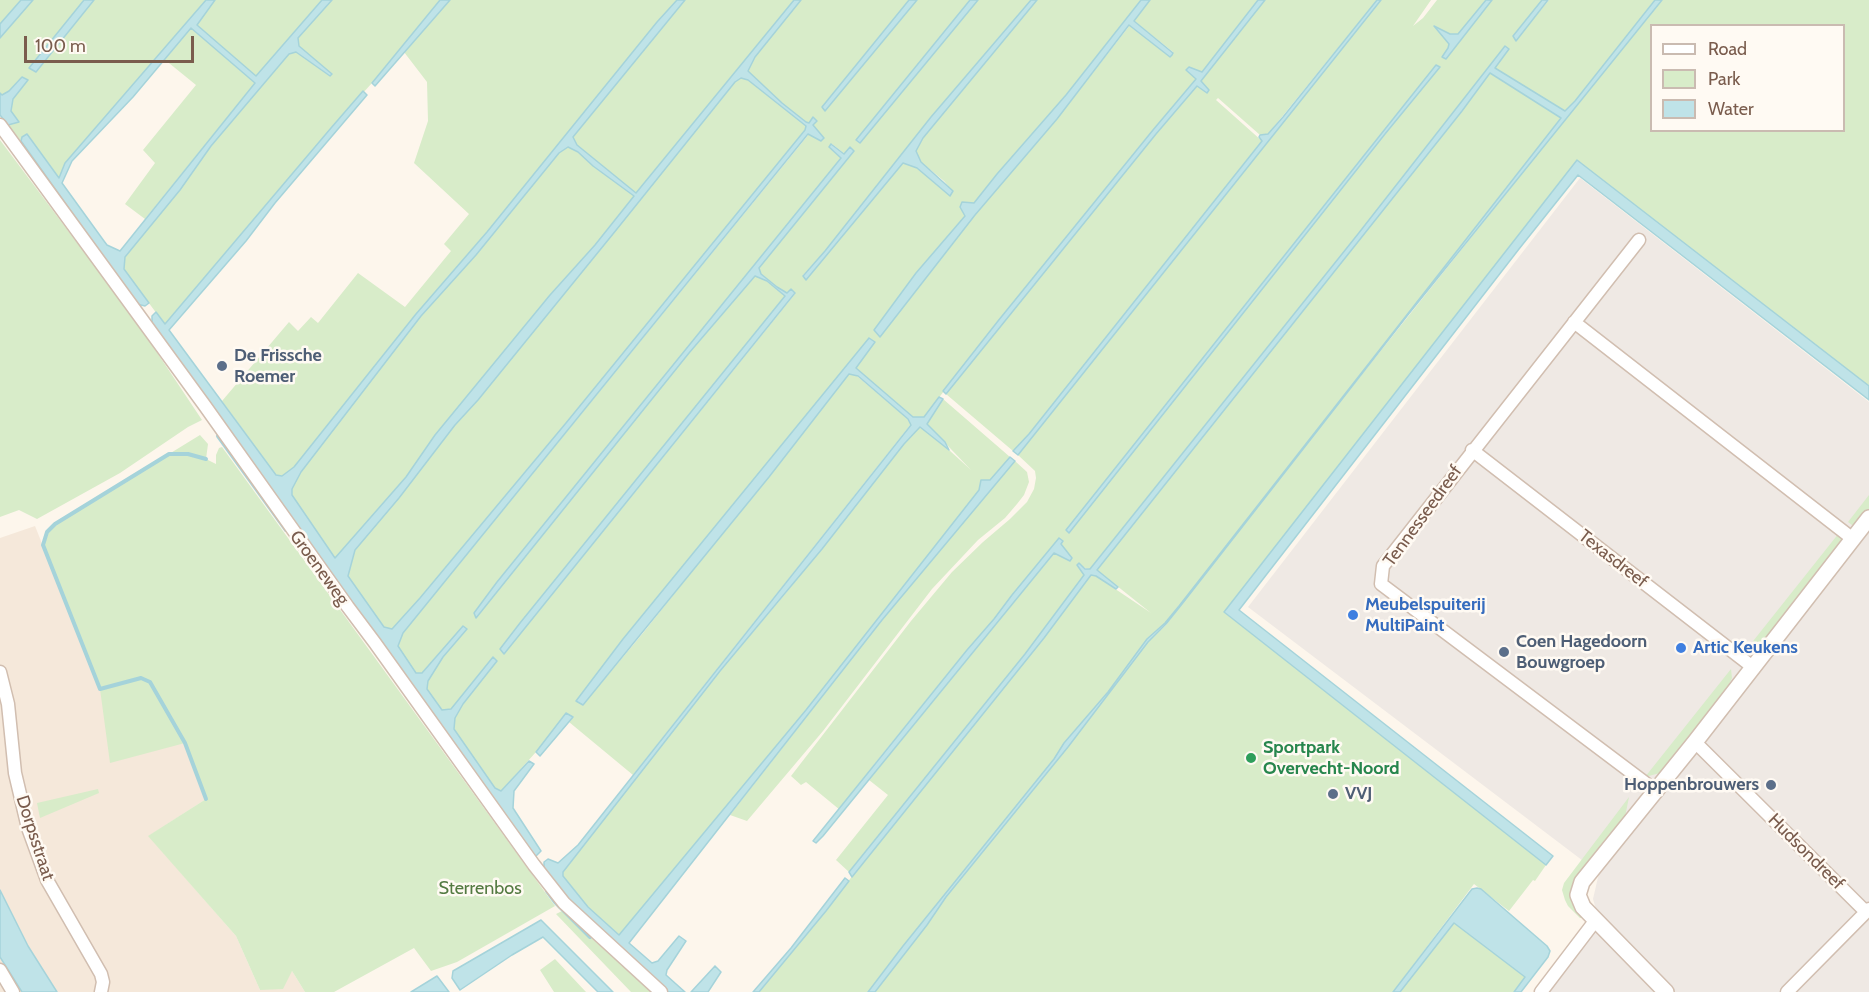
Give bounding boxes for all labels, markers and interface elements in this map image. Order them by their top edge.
scale bar [27,24,196,62]
legend [1650,24,1845,132]
text: 100 m [35,35,86,57]
text: Road [1708,38,1747,60]
text: Park [1708,68,1740,90]
text: Water [1708,98,1754,120]
place label: De Frissche Roemer [234,345,322,388]
marker: De Frissche Roemer [215,359,229,373]
street label: Tennesseedreef [1379,461,1467,571]
street label: Texasdreef [1574,525,1652,593]
street label: Groeneweg [285,526,353,610]
place label: Meubelspuiterij MultiPaint [1365,594,1485,636]
marker: Meubelspuiterij MultiPaint [1346,608,1360,622]
place label: Coen Hagedoorn Bouwgroep [1516,631,1647,674]
place label: Artic Keukens [1693,637,1798,659]
marker: Artic Keukens [1674,641,1688,655]
marker: Coen Hagedoorn Bouwgroep [1497,645,1511,659]
place label: Sportpark Overvecht-Noord [1263,737,1399,780]
marker: Sportpark Overvecht-Noord [1244,751,1258,765]
place label: Hoppenbrouwers [1624,774,1759,796]
marker: Hoppenbrouwers [1764,778,1778,792]
place label: VVJ [1345,783,1372,805]
marker: VVJ [1326,787,1340,801]
street label: Dorpsstraat [11,793,59,883]
street label: Hudsondreef [1763,809,1849,895]
park label: Sterrenbos [438,878,522,900]

